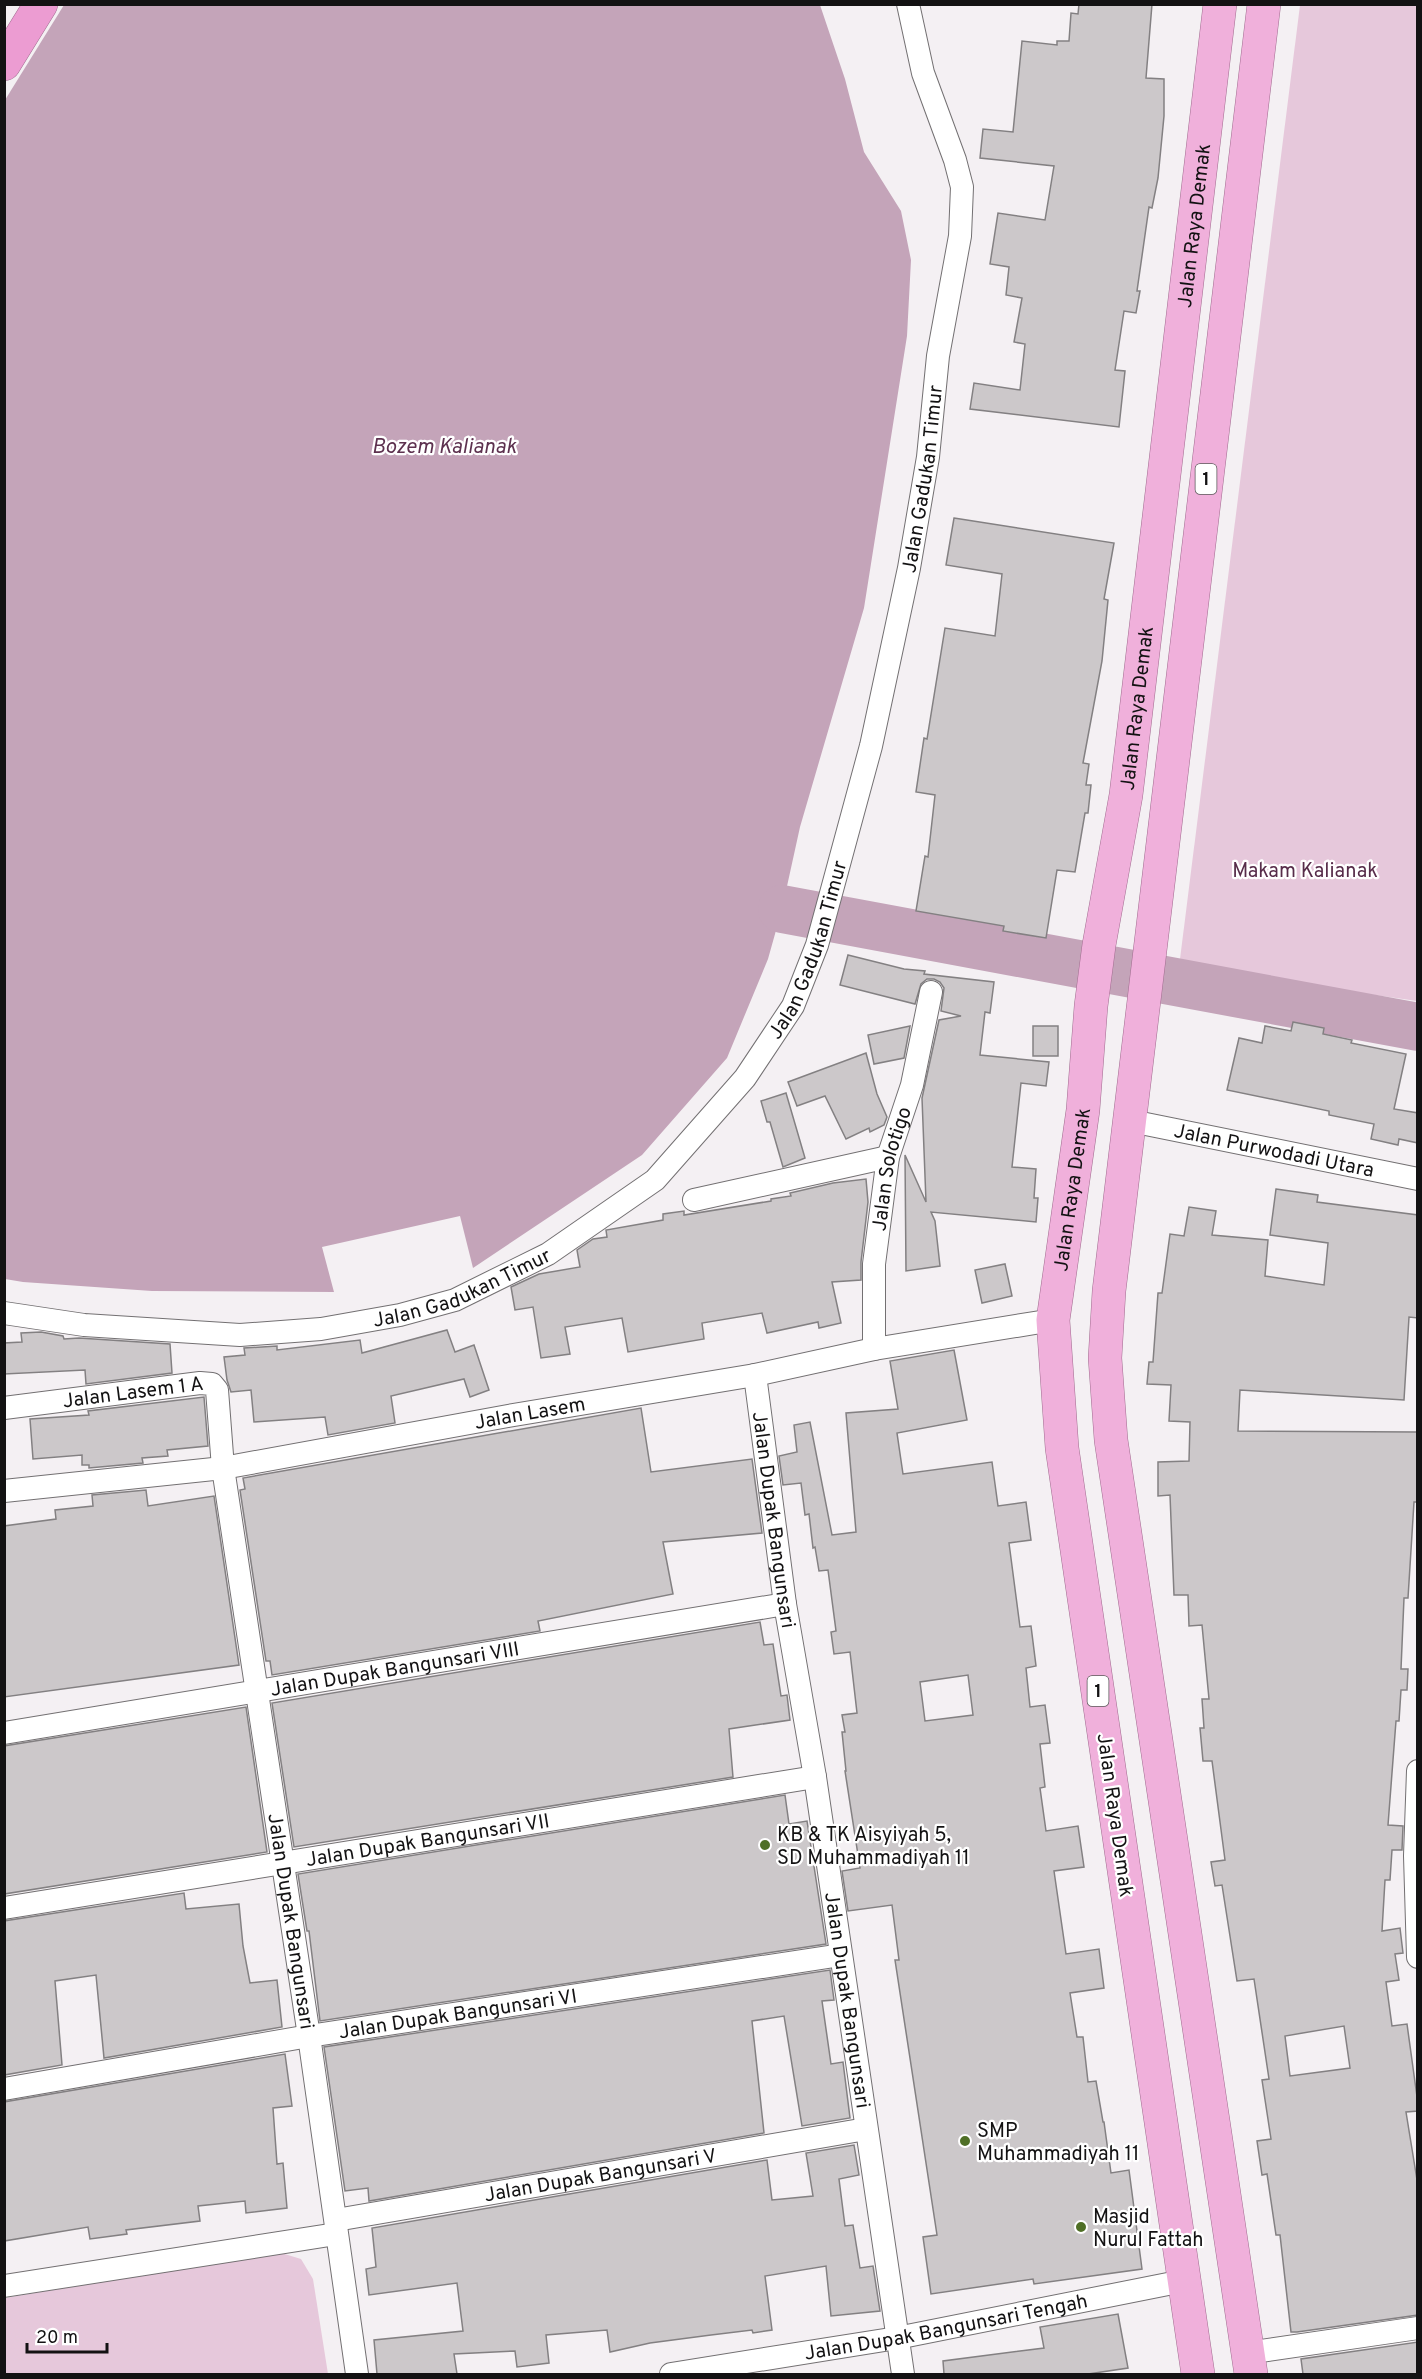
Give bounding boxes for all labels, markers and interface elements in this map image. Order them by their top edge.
street label: Jalan Raya Demak [1173,142,1218,309]
street label: Jalan Gadukan Timur [897,384,950,575]
water label: Bozem Kalianak [372,434,517,461]
road number: 1 [1196,464,1216,494]
street label: Jalan Raya Demak [1116,625,1161,792]
street label: Jalan Gadukan Timur [763,858,854,1045]
park label: Makam Kalianak [1232,859,1378,885]
street label: Jalan Solotigo [867,1104,919,1233]
street label: Jalan Raya Demak [1049,1106,1098,1273]
street label: Jalan Purwodadi Utara [1171,1119,1376,1185]
street label: Jalan Gadukan Timur [371,1243,556,1335]
street label: Jalan Lasem 1 A [61,1372,205,1415]
street label: Jalan Lasem [473,1392,588,1437]
street label: Jalan Dupak Bangunsari [745,1410,800,1630]
street label: Jalan Dupak Bangunsari VIII [269,1637,522,1704]
road number: 1 [1088,1676,1108,1706]
street label: Jalan Raya Demak [1090,1732,1138,1899]
street label: Jalan Dupak Bangunsari VII [304,1809,552,1874]
street label: Jalan Dupak Bangunsari [260,1812,319,2031]
place label: KB & TK Aisyiyah 5, SD Muhammadiyah 11 [777,1823,970,1872]
marker: KB & TK Aisyiyah 5, SD Muhammadiyah 11 [758,1838,772,1852]
street label: Jalan Dupak Bangunsari [817,1890,875,2110]
street label: Jalan Dupak Bangunsari VI [337,1984,579,2046]
place label: SMP Muhammadiyah 11 [977,2119,1139,2168]
marker: SMP Muhammadiyah 11 [958,2134,972,2148]
street label: Jalan Dupak Bangunsari V [482,2144,719,2209]
place label: Masjid Nurul Fattah [1093,2205,1204,2254]
marker: Masjid Nurul Fattah [1074,2220,1088,2234]
street label: Jalan Dupak Bangunsari Tengah [803,2289,1090,2368]
scale bar [27,2316,106,2354]
text: 20 m [36,2327,78,2350]

